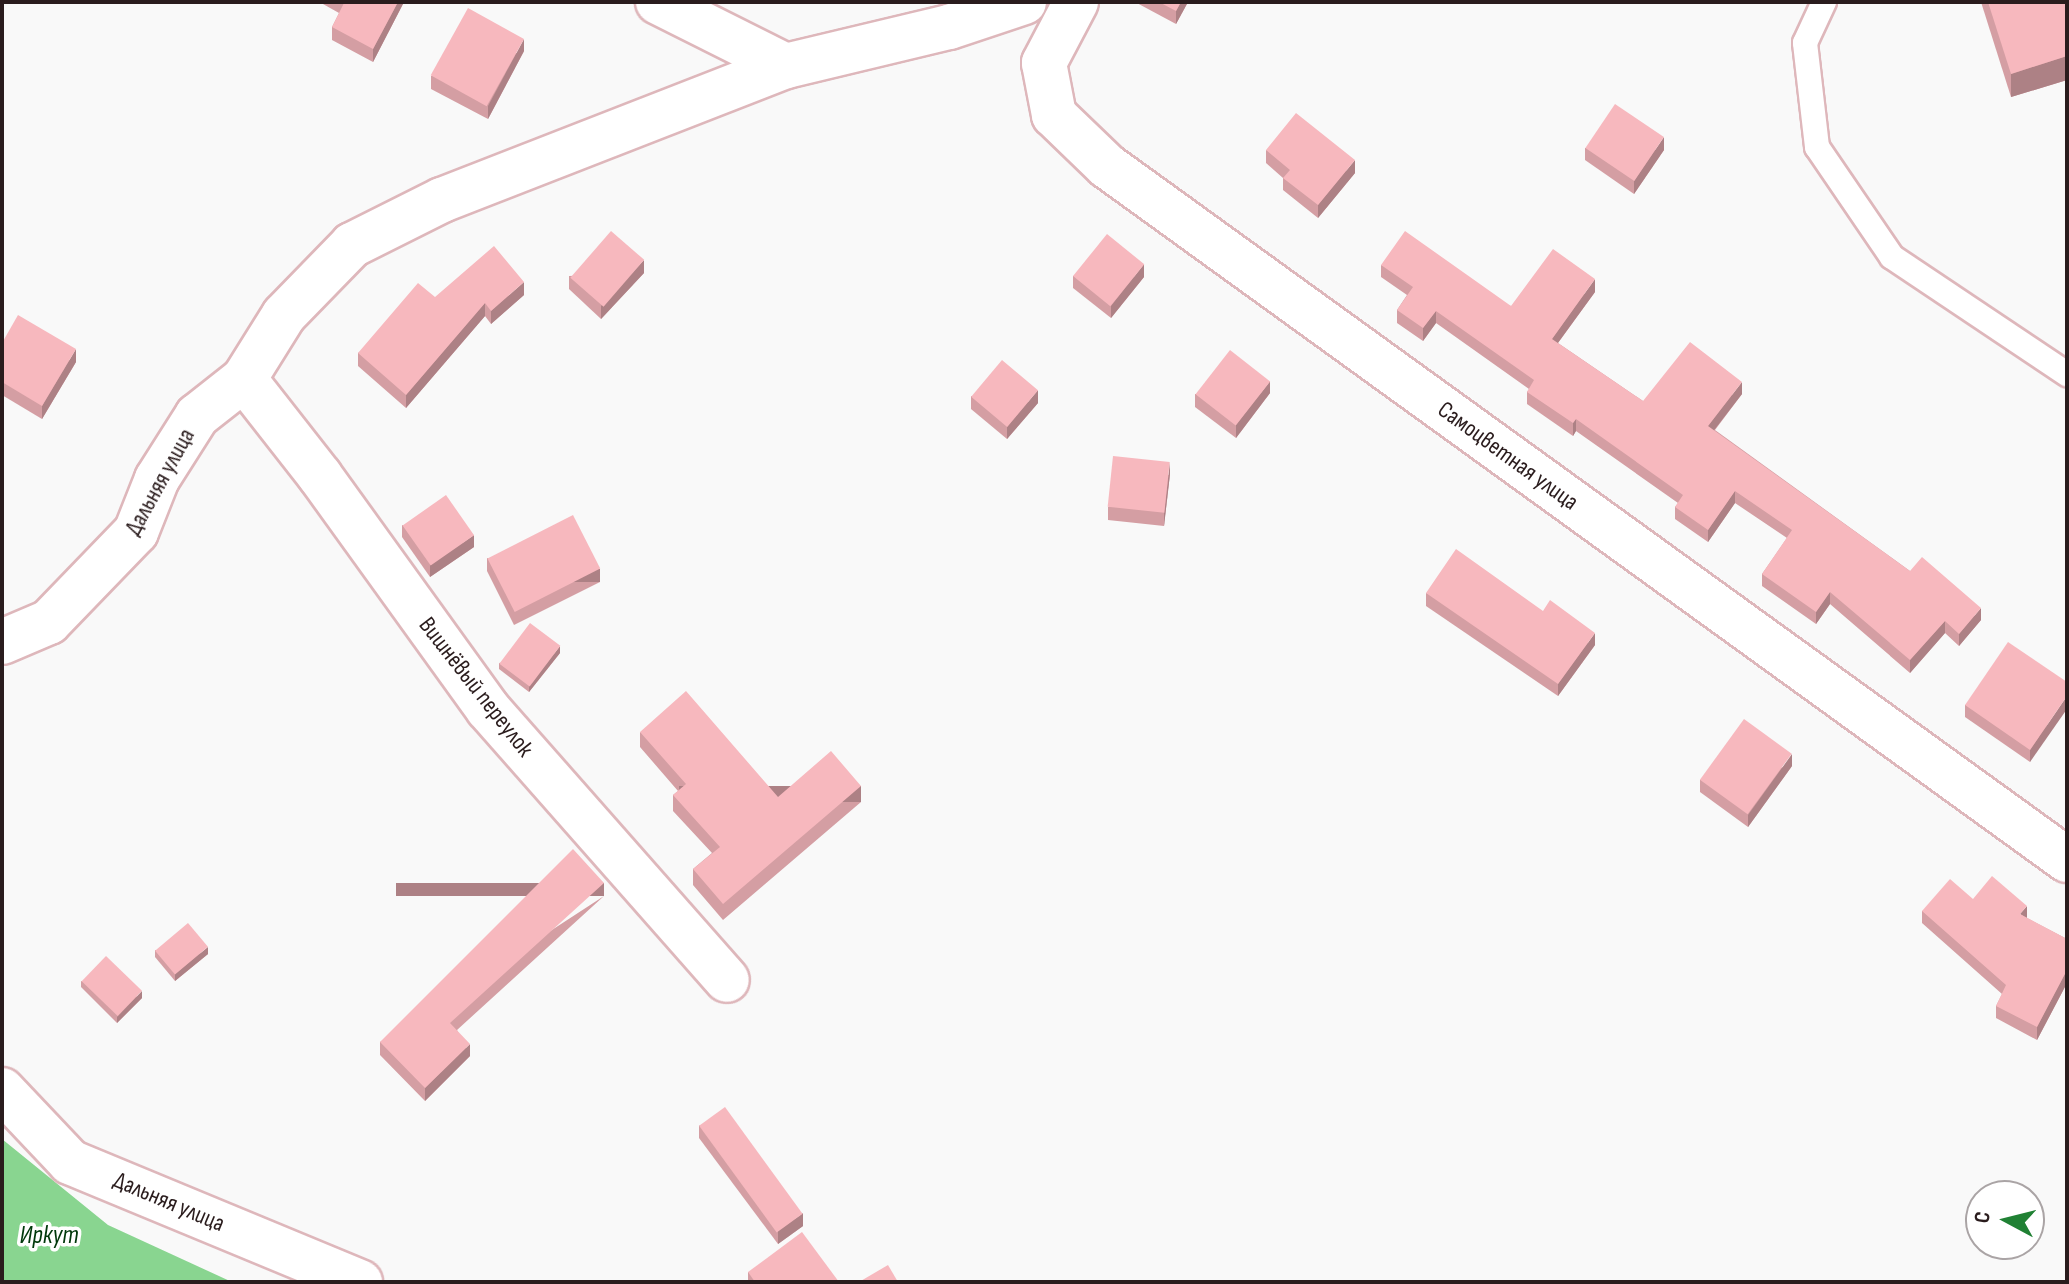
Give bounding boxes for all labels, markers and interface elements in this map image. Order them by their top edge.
street label: Самоцветная улица [1432,395,1584,517]
street label: Дальняя улица [119,423,201,541]
street label: Вишнёвый переулок [413,612,539,762]
street label: Дальняя улица [109,1166,229,1238]
north arrow [1965,1180,2045,1260]
text: С [1969,1210,1997,1225]
water label: Иркут [19,1220,79,1252]

